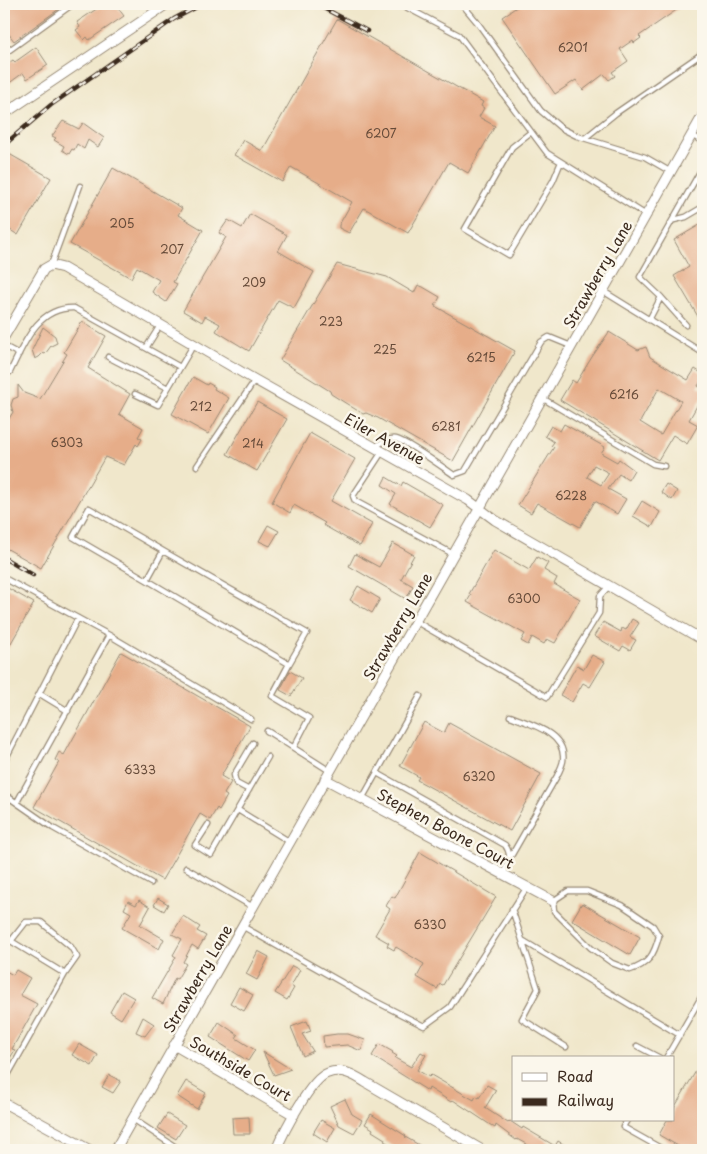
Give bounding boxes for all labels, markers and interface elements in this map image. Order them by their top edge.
house number: 6201 [558,38,588,56]
house number: 6207 [365,124,397,142]
house number: 205 [110,214,134,232]
street label: Strawberry Lane [557,216,637,332]
house number: 207 [160,240,184,258]
house number: 209 [242,273,266,291]
house number: 223 [319,312,343,330]
house number: 225 [373,340,397,358]
house number: 6215 [466,348,496,366]
house number: 6216 [609,385,639,403]
house number: 212 [190,397,212,415]
street label: Eiler Avenue [341,406,429,470]
house number: 6281 [431,417,461,435]
house number: 6303 [51,433,83,451]
house number: 214 [242,434,264,452]
house number: 6228 [555,486,587,504]
street label: Strawberry Lane [357,568,437,684]
house number: 6300 [507,589,541,607]
house number: 6333 [124,760,156,778]
house number: 6320 [463,767,495,785]
street label: Stephen Boone Court [373,782,519,874]
house number: 6330 [414,915,446,933]
street label: Strawberry Lane [157,920,237,1036]
street label: Southside Court [186,1030,296,1106]
legend [512,1056,674,1122]
text: Road [557,1064,593,1087]
text: Railway [557,1088,614,1111]

